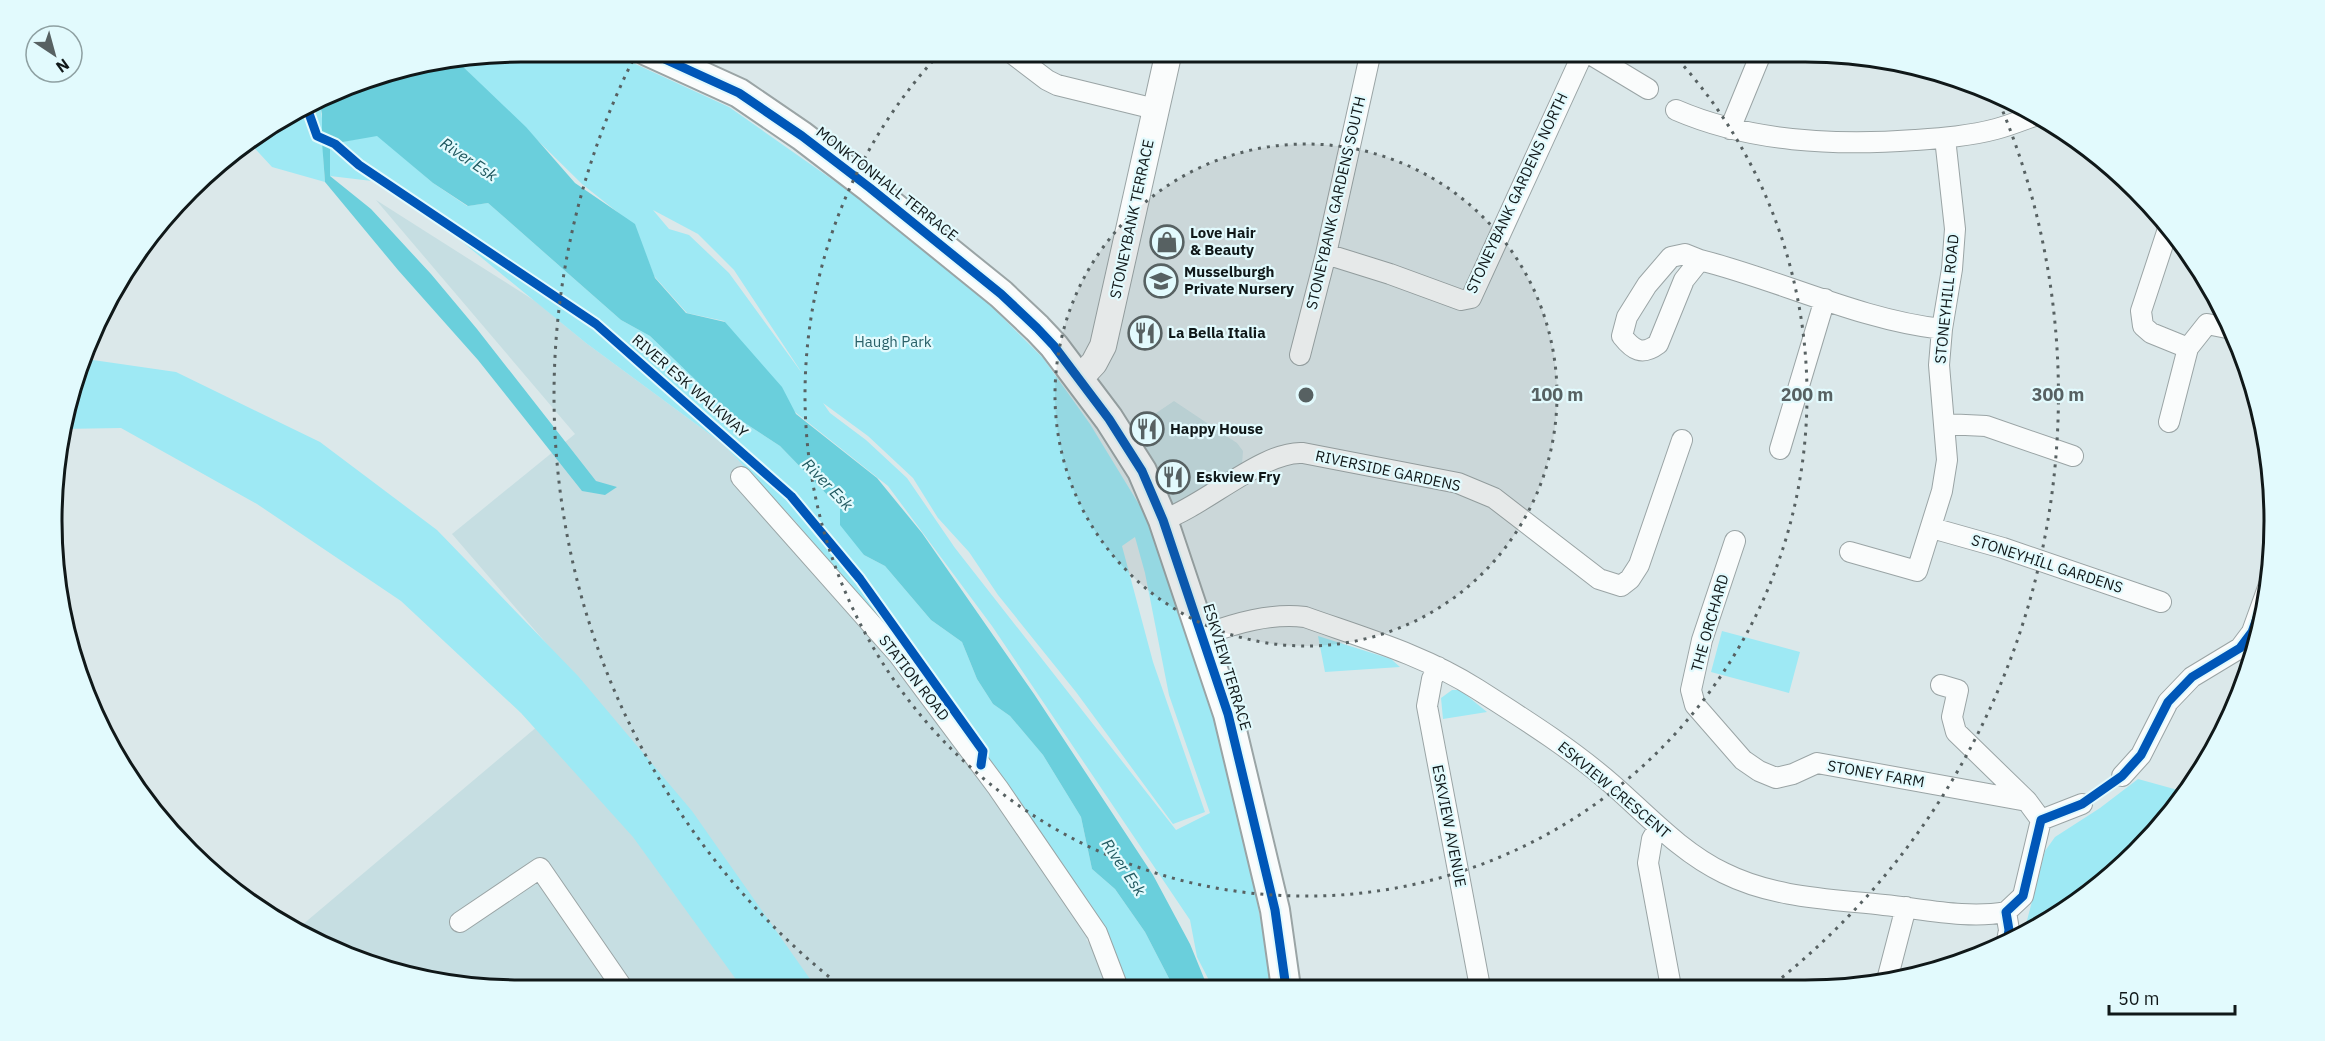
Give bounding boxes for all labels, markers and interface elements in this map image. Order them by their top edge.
north arrow [24,24,84,84]
text: N [52,55,73,78]
street label: STONEYBANK GARDENS NORTH [1462,89,1571,296]
street label: STONEYBANK GARDENS SOUTH [1302,94,1369,311]
street label: MONKTONHALL TERRACE [813,122,962,245]
water label: River Esk [437,133,502,186]
street label: STONEYBANK TERRACE [1105,138,1158,300]
place label: Love Hair & Beauty [1190,223,1256,259]
shop icon: Love Hair & Beauty [1149,224,1185,260]
street label: STONEYHILL ROAD [1930,233,1963,365]
place label: Musselburgh Private Nursery [1184,262,1294,298]
school or university icon: Musselburgh Private Nursery [1143,263,1179,299]
restaurant icon: La Bella Italia [1127,315,1163,351]
place label: La Bella Italia [1168,323,1266,342]
street label: RIVER ESK WALKWAY [628,330,752,441]
park label: Haugh Park [854,332,932,351]
text: 100 m [1531,383,1583,406]
text: 200 m [1781,383,1833,406]
text: 300 m [2032,383,2084,406]
centre of rings [1296,385,1316,405]
restaurant icon: Happy House [1129,411,1165,447]
place label: Happy House [1170,419,1263,438]
street label: RIVERSIDE GARDENS [1314,446,1462,495]
water label: River Esk [798,454,858,515]
restaurant icon: Eskview Fry [1155,459,1191,495]
place label: Eskview Fry [1196,467,1281,486]
street label: STONEYHILL GARDENS [1969,530,2125,597]
street label: THE ORCHARD [1687,572,1733,674]
street label: ESKVIEW TERRACE [1199,601,1256,733]
street label: STATION ROAD [875,631,954,724]
street label: ESKVIEW CRESCENT [1554,737,1675,843]
street label: STONEY FARM [1826,756,1926,791]
street label: ESKVIEW AVENUE [1428,763,1471,889]
water label: River Esk [1098,835,1151,900]
scale bar [2109,978,2235,1016]
text: 50 m [2118,987,2160,1010]

